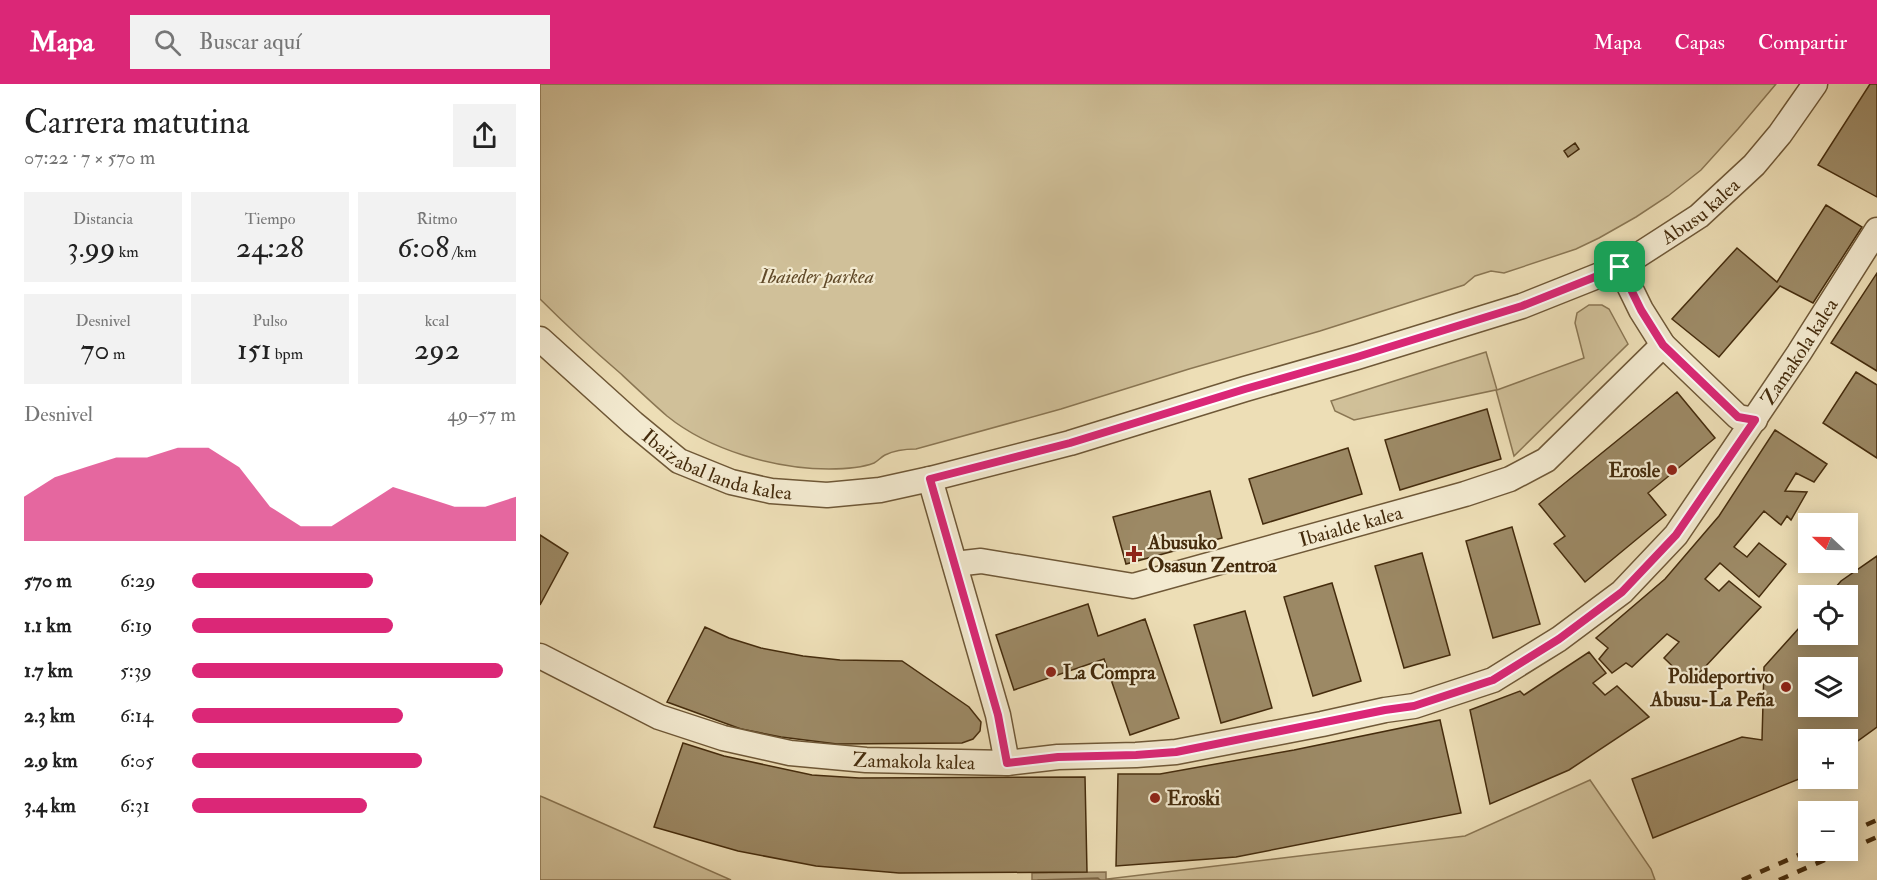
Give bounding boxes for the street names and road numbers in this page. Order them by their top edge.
street label: Abusu kalea [1655,172,1745,250]
street label: Zamakola kalea [1755,293,1843,410]
street label: Ibaizabal landa kalea [637,423,794,505]
street label: Ibaialde kalea [1296,499,1406,552]
street label: Zamakola kalea [852,746,976,775]

